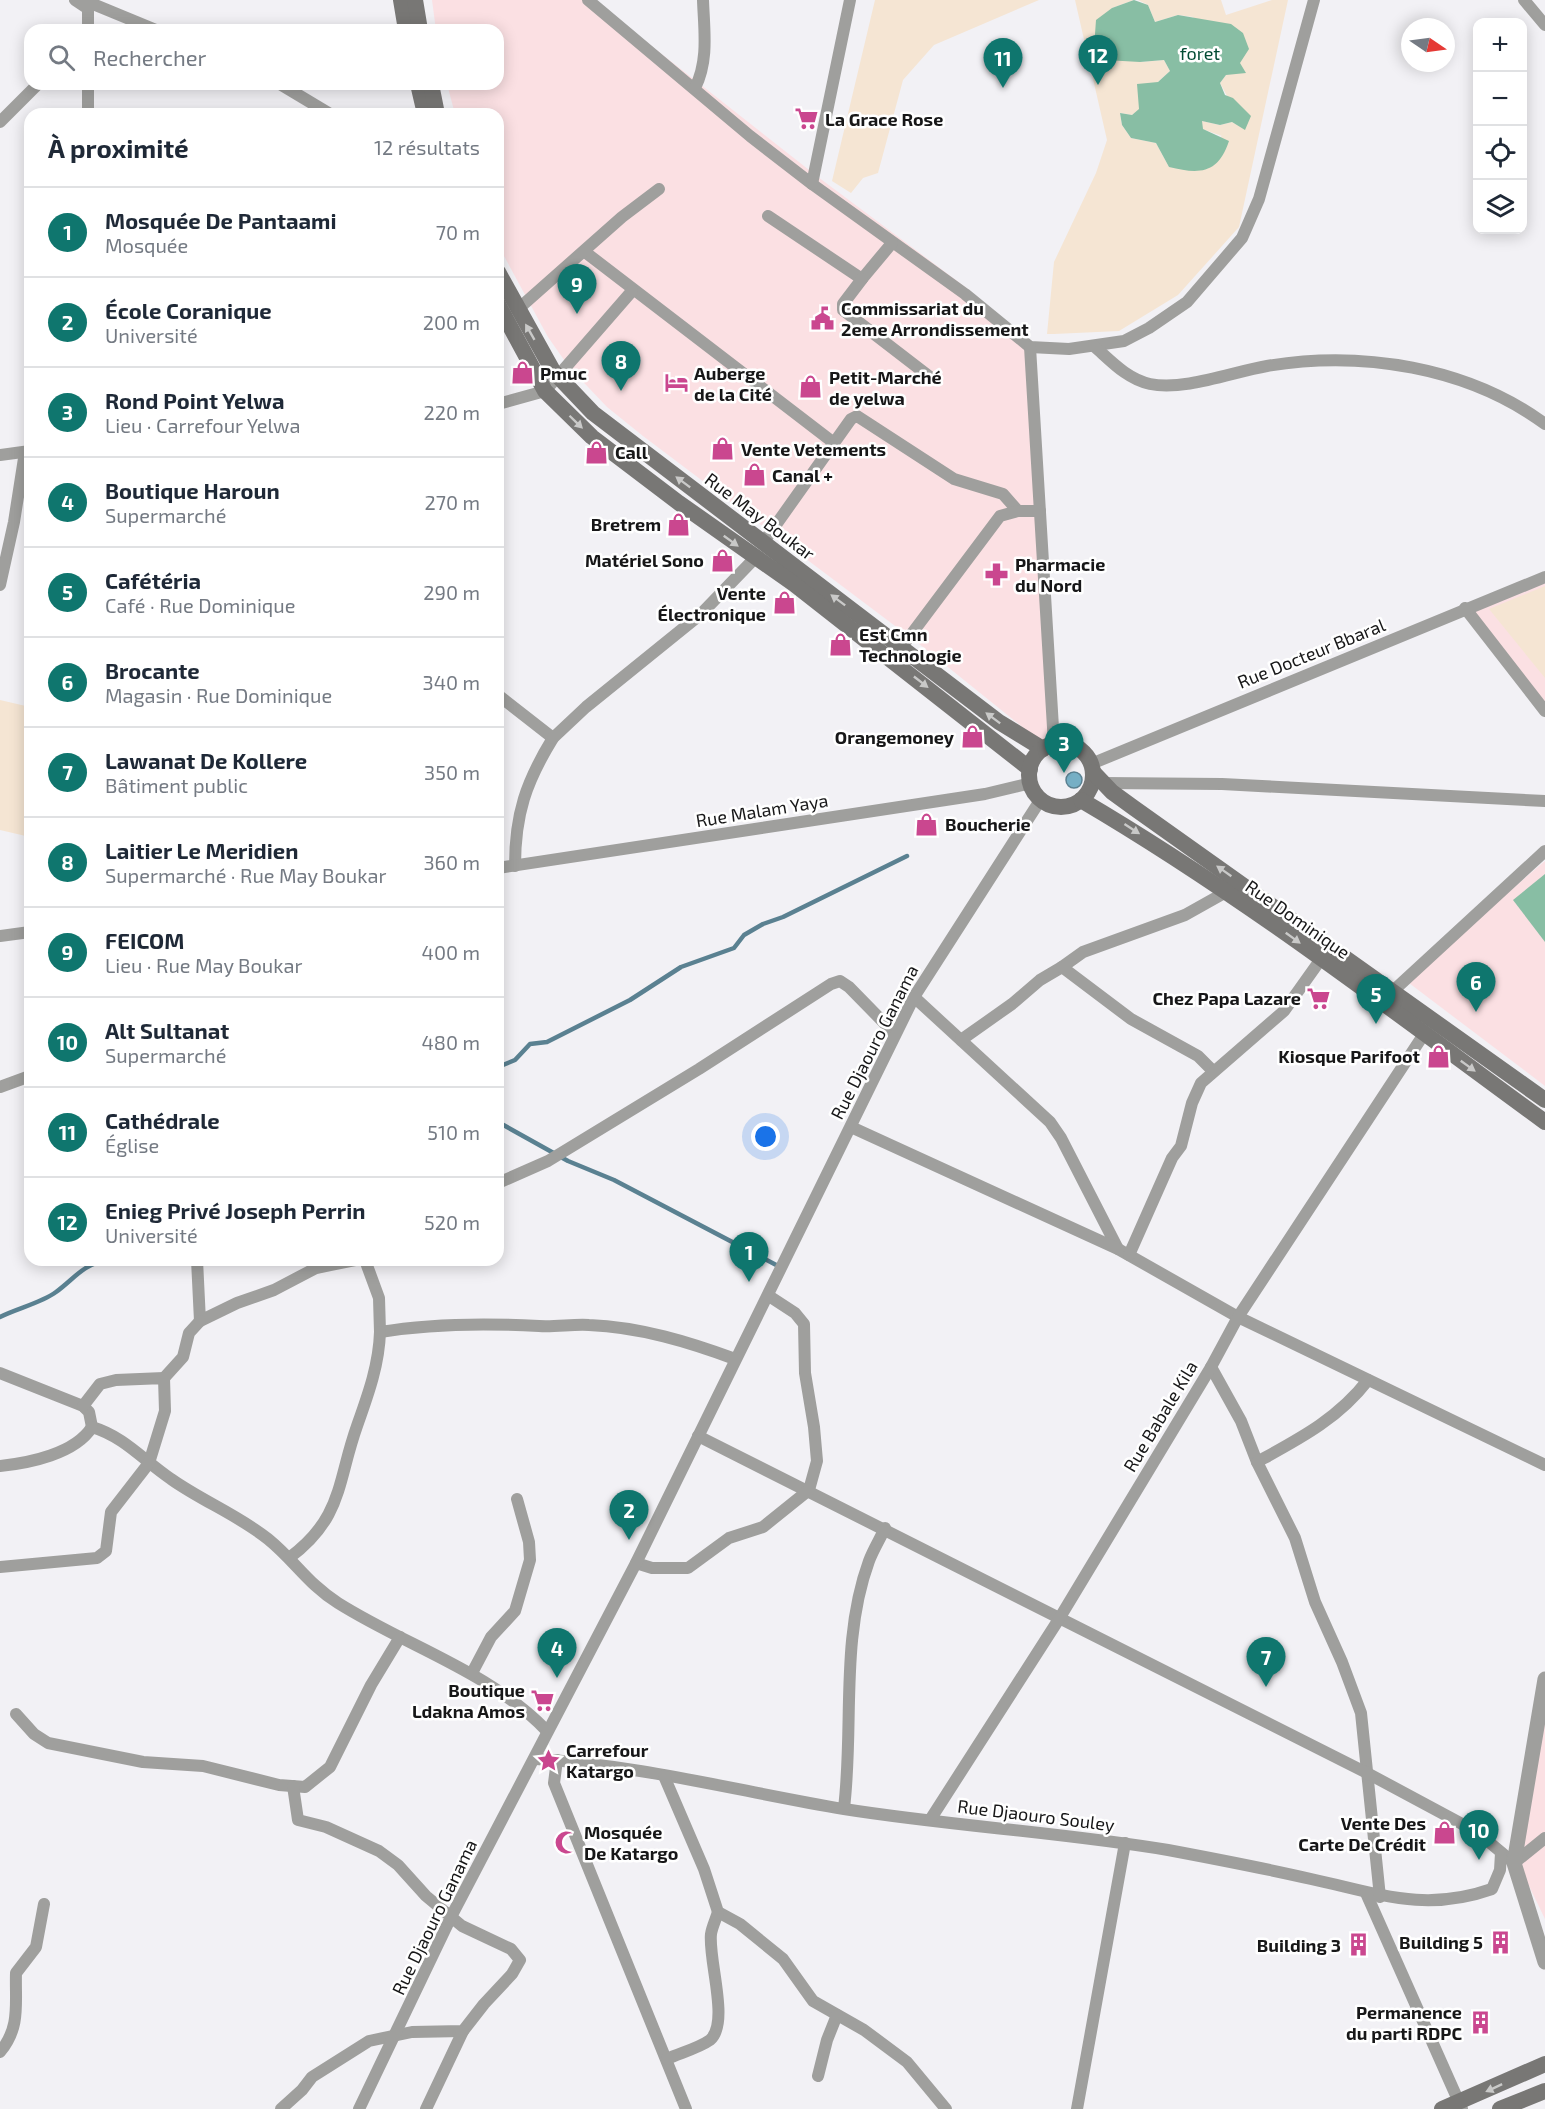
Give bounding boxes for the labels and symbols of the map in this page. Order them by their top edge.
north arrow [1401,18,1455,72]
pin: 12 [1078,36,1118,85]
pin: 11 [984,38,1022,88]
park label: foret [1180,42,1220,64]
supermarket icon: La Grace Rose [794,106,820,132]
place label: La Grace Rose [825,108,943,130]
pin: 9 [558,264,596,314]
place label: Commissariat du 2eme Arrondissement [841,297,1029,340]
public building icon: Commissariat du 2eme Arrondissement [810,305,836,331]
one-way arrow [525,324,535,341]
pin: 8 [602,342,640,391]
shop icon: Pmuc [509,360,535,386]
place label: Pmuc [540,362,587,384]
place label: Auberge de la Cité [694,362,772,405]
place label: Petit-Marché de yelwa [829,366,942,409]
hotel icon: Auberge de la Cité [663,370,689,396]
shop icon: Petit-Marché de yelwa [798,374,824,400]
one-way arrow [569,415,584,429]
shop icon: Vente Vetements [710,436,736,462]
place label: Vente Vetements [741,438,886,460]
shop icon: Call [584,439,610,465]
place label: Call [615,441,648,463]
shop icon: Canal + [741,462,767,488]
place label: Canal + [772,464,833,486]
street label: Rue May Boukar [701,468,819,564]
one-way arrow [675,476,691,488]
shop icon: Bretrem [666,511,692,537]
place label: Bretrem [591,513,661,535]
one-way arrow [722,535,738,547]
shop icon: Matériel Sono [709,547,735,573]
place label: Matériel Sono [585,549,704,571]
place label: Pharmacie du Nord [1015,553,1105,596]
pharmacy icon: Pharmacie du Nord [984,561,1010,587]
place label: Vente Électronique [658,582,766,625]
shop icon: Vente Électronique [771,590,797,616]
one-way arrow [830,593,846,606]
street label: Rue Docteur Bbaral [1234,613,1389,693]
place label: Est Cmn Technologie [859,623,962,666]
shop icon: Est Cmn Technologie [828,631,854,657]
one-way arrow [913,676,928,688]
one-way arrow [986,712,1001,724]
shop icon: Orangemoney [959,724,985,750]
pin: 3 [1044,724,1084,773]
place label: Orangemoney [835,726,955,748]
street label: Rue Malam Yaya [694,789,830,831]
shop icon: Boucherie [914,811,940,837]
place label: Boucherie [945,813,1031,835]
one-way arrow [1123,823,1139,835]
one-way arrow [1216,865,1232,877]
street label: Rue Dominique [1241,875,1355,963]
one-way arrow [1285,932,1301,945]
street label: Rue Djaouro Ganama [826,961,922,1123]
pin: 6 [1456,962,1496,1012]
pin: 5 [1356,974,1396,1024]
supermarket icon: Chez Papa Lazare [1306,985,1332,1011]
place label: Chez Papa Lazare [1153,987,1301,1009]
shop icon: Kiosque Parifoot [1425,1043,1451,1069]
place label: Kiosque Parifoot [1278,1045,1421,1067]
one-way arrow [1460,1059,1475,1071]
your location [751,1122,780,1151]
pin: 1 [730,1232,768,1282]
street label: Rue Babale Kila [1118,1357,1202,1475]
pin: 2 [610,1490,648,1540]
pin: 4 [538,1628,576,1678]
pin: 7 [1246,1638,1286,1687]
place label: Boutique Ldakna Amos [412,1679,525,1722]
supermarket icon: Boutique Ldakna Amos [530,1687,556,1713]
place label: Carrefour Katargo [566,1739,649,1782]
place icon: Carrefour Katargo [535,1747,561,1773]
street label: Rue Djaouro Souley [956,1794,1116,1836]
pin: 10 [1460,1810,1498,1860]
place label: Vente Des Carte De Crédit [1298,1812,1427,1855]
shop icon: Vente Des Carte De Crédit [1431,1820,1457,1846]
place label: Mosquée De Katargo [584,1821,678,1864]
mosque icon: Mosquée De Katargo [553,1829,579,1855]
street label: Rue Djaouro Ganama [387,1836,481,1998]
building icon: Building 5 [1488,1929,1514,1955]
place label: Building 5 [1399,1931,1483,1953]
building icon: Building 3 [1346,1932,1372,1958]
place label: Building 3 [1257,1934,1341,1956]
place label: Permanence du parti RDPC [1346,2001,1462,2044]
building icon: Permanence du parti RDPC [1467,2009,1493,2035]
one-way arrow [1485,2083,1502,2092]

